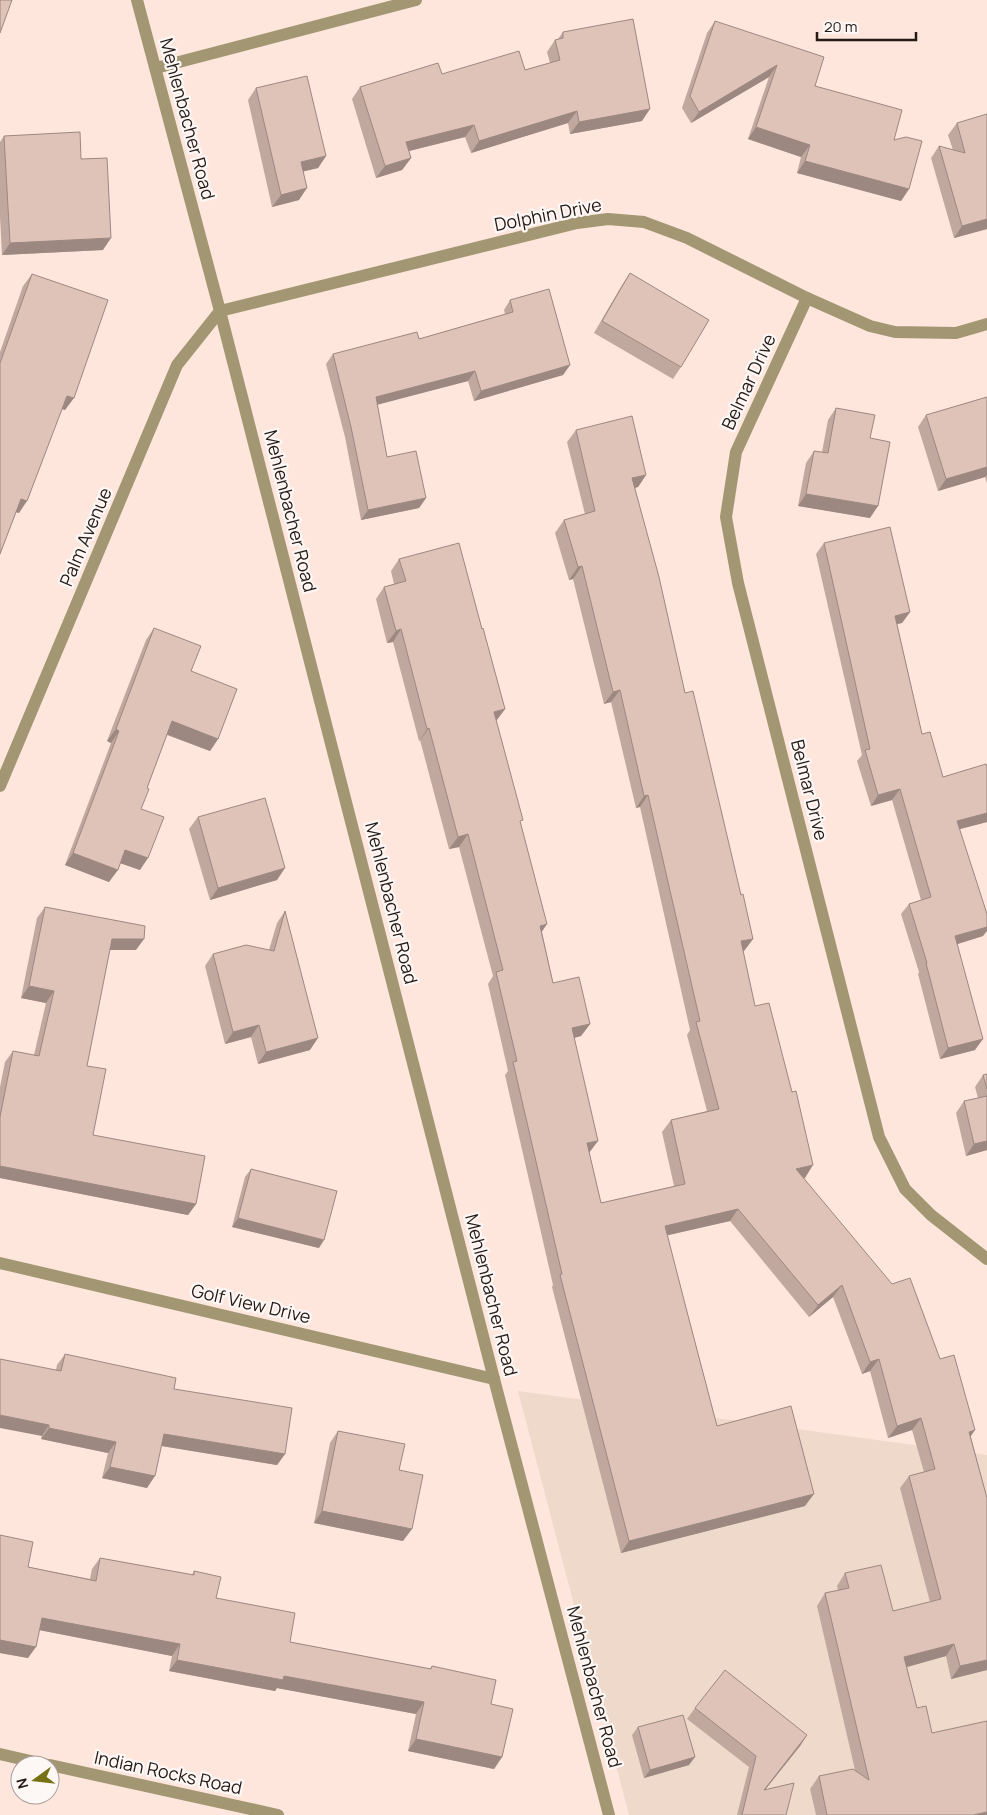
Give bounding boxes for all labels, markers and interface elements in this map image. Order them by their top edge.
scale bar [817,10,916,42]
text: 20 m [824,16,857,37]
street label: Mehlenbacher Road [155,35,221,202]
street label: Dolphin Drive [492,192,604,236]
street label: Belmar Drive [715,330,781,433]
street label: Mehlenbacher Road [259,427,323,594]
street label: Palm Avenue [53,484,117,590]
street label: Belmar Drive [786,737,834,843]
street label: Mehlenbacher Road [360,819,424,986]
street label: Mehlenbacher Road [460,1211,524,1378]
street label: Golf View Drive [189,1278,313,1328]
street label: Mehlenbacher Road [562,1603,628,1770]
street label: Indian Rocks Road [92,1745,244,1799]
north arrow [10,1755,60,1805]
text: N [11,1776,32,1791]

